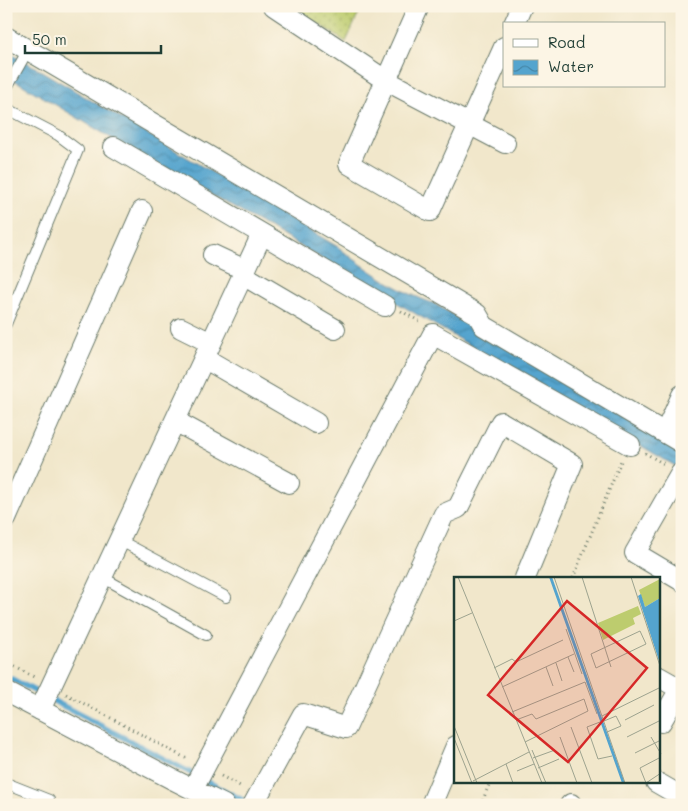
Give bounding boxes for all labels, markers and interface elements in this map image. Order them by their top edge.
scale bar [25,22,161,54]
legend [503,22,666,88]
text: 50 m [32,29,67,49]
text: Road [548,32,585,52]
text: Water [548,56,594,76]
inset map [454,577,660,784]

